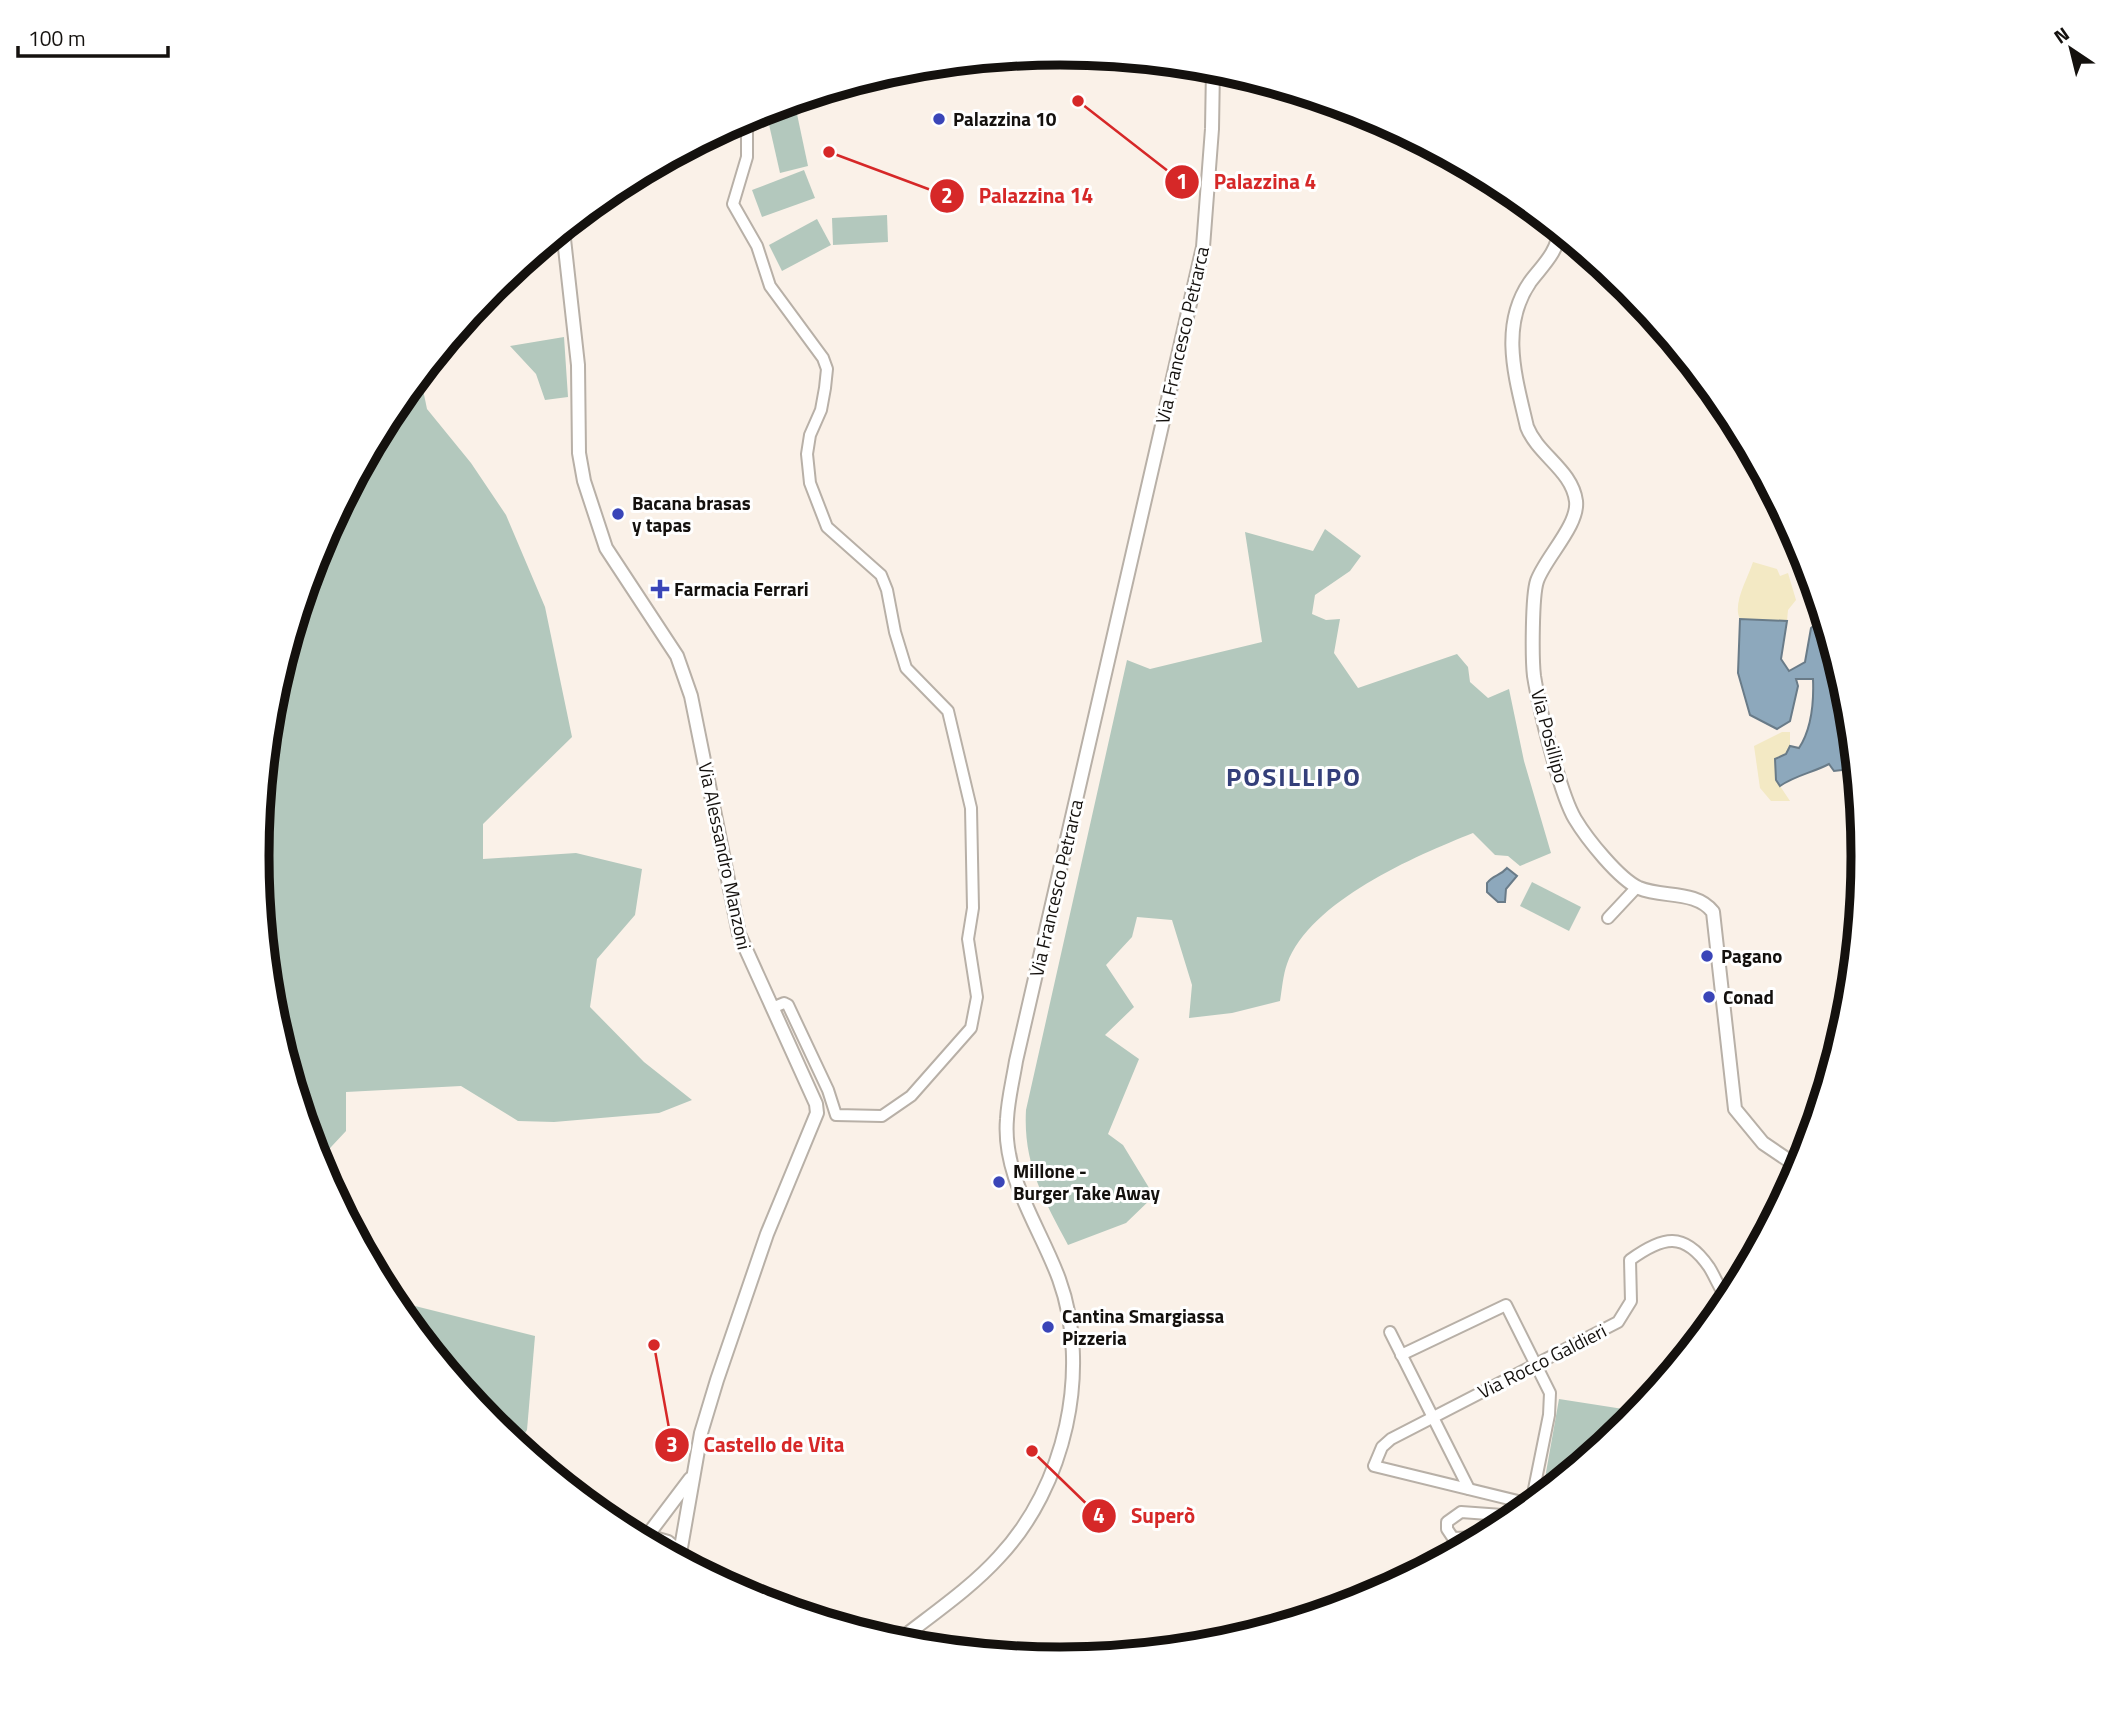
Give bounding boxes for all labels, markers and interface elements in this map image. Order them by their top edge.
scale bar [18,14,168,58]
north arrow [2036,14,2106,84]
text: N [2047,19,2075,50]
text: 100 m [28,22,85,54]
place label: Palazzina 10 [953,104,1057,133]
marker: Palazzina 10 [931,111,947,127]
callout: Palazzina 4 [1164,161,1330,203]
text: 1 [1176,165,1188,197]
text: Palazzina 4 [1214,165,1316,197]
callout: Palazzina 14 [929,175,1107,217]
text: 2 [941,179,953,211]
text: Palazzina 14 [979,179,1093,211]
street label: Via Francesco Petrarca [1147,243,1216,427]
place label: Bacana brasas y tapas [632,488,751,539]
marker: Bacana brasas y tapas [610,506,626,522]
place label: Farmacia Ferrari [674,574,809,603]
marker: Farmacia Ferrari [652,581,668,597]
street label: Via Posillipo [1524,686,1577,786]
district label: POSILLIPO [1226,757,1362,796]
street label: Via Alessandro Manzoni [691,759,760,952]
street label: Via Francesco Petrarca [1021,796,1090,980]
place label: Pagano [1721,941,1782,970]
marker: Pagano [1699,948,1715,964]
place label: Conad [1723,982,1774,1011]
marker: Conad [1701,989,1717,1005]
place label: Millone - Burger Take Away [1013,1156,1161,1207]
marker: Millone - Burger Take Away [991,1174,1007,1190]
place label: Cantina Smargiassa Pizzeria [1062,1301,1224,1352]
street label: Via Rocco Galdieri [1472,1316,1611,1406]
marker: Cantina Smargiassa Pizzeria [1040,1319,1056,1335]
callout: Castello de Vita [655,1424,859,1466]
text: 3 [666,1428,678,1460]
text: Castello de Vita [704,1428,845,1460]
callout: Superò [1082,1495,1209,1537]
text: 4 [1093,1499,1105,1531]
text: Superò [1131,1499,1195,1531]

